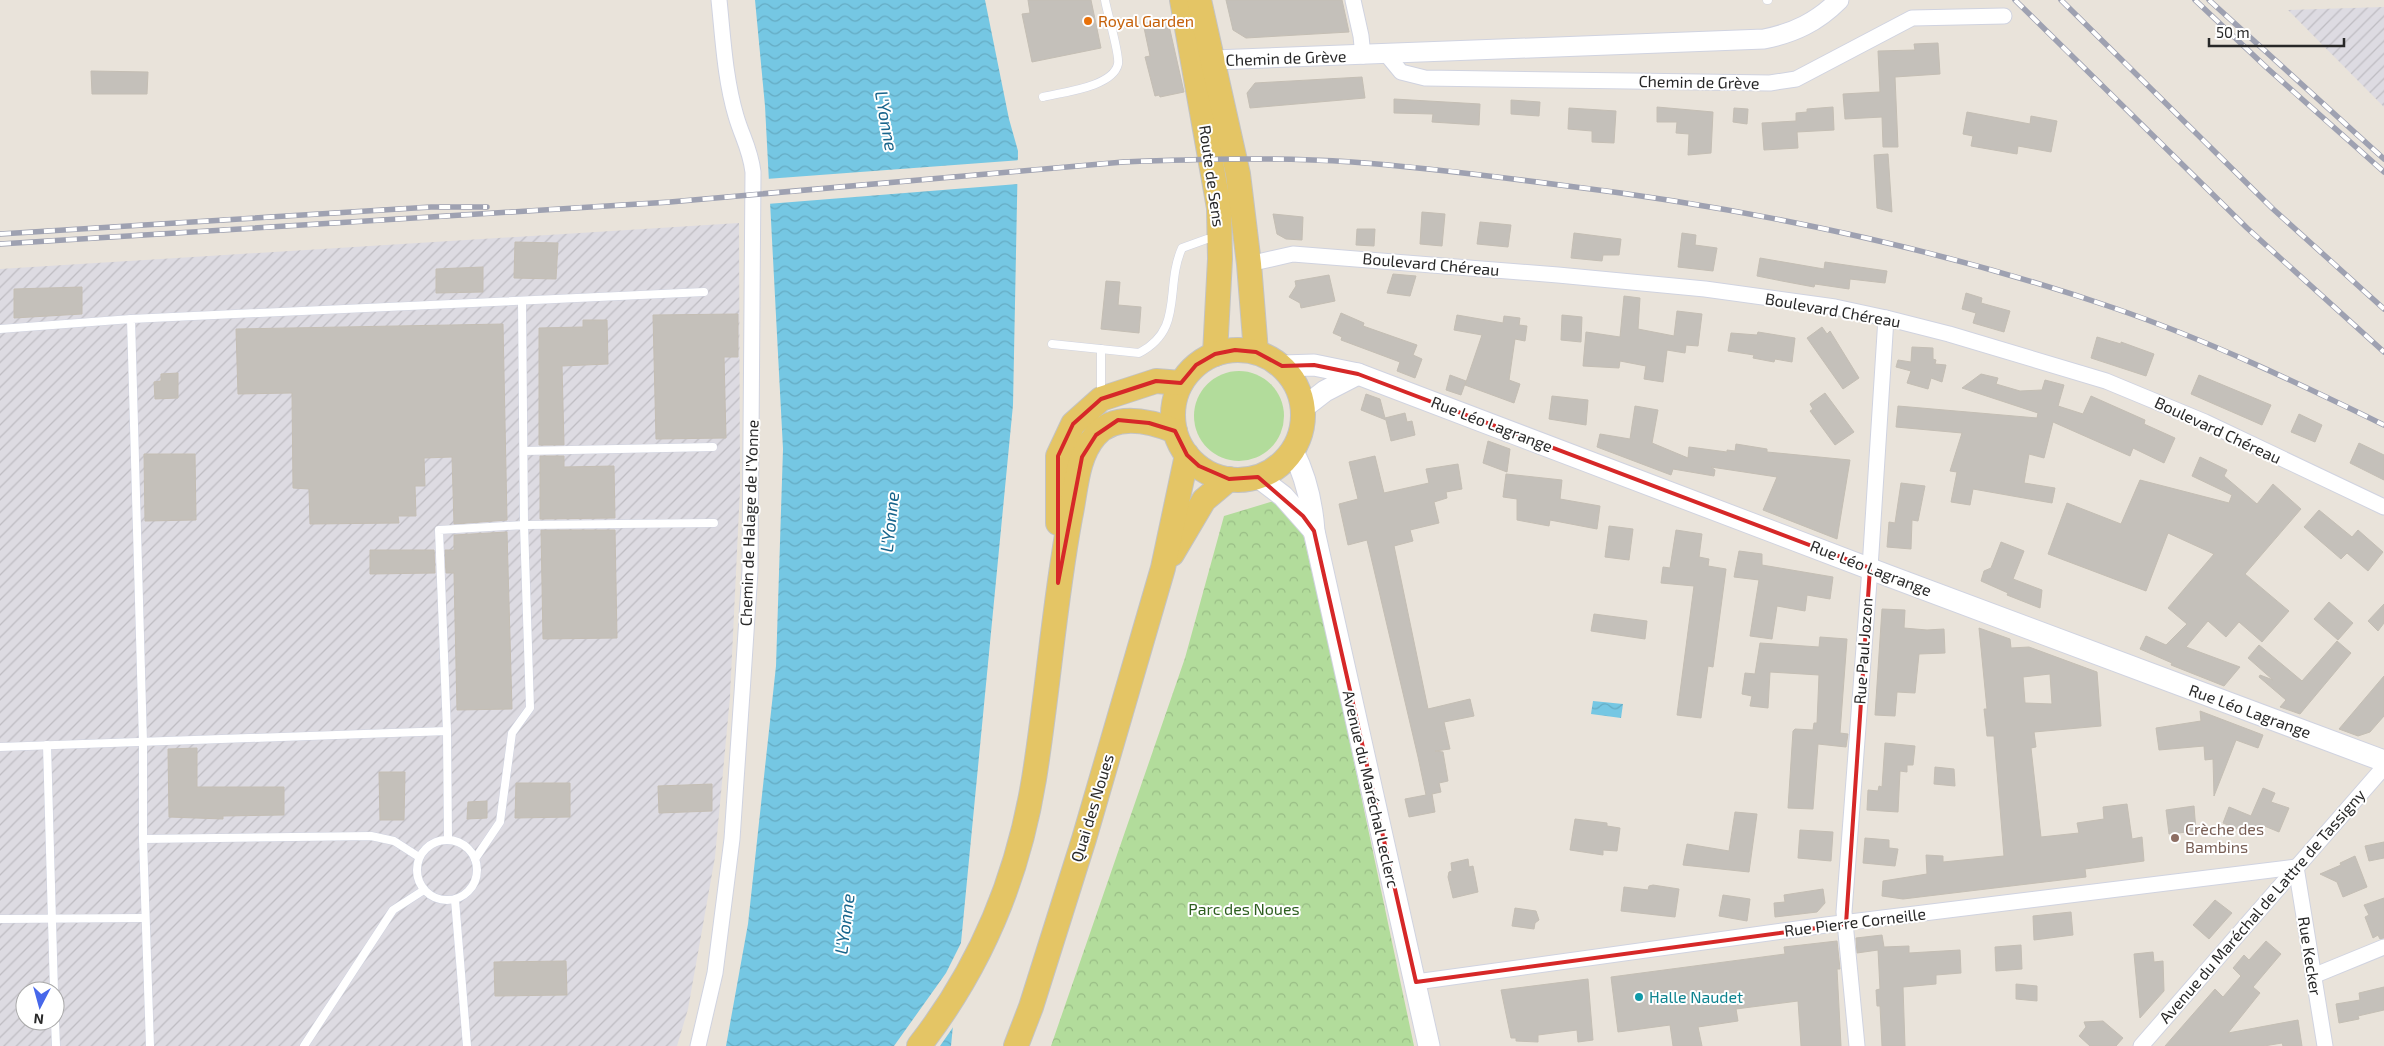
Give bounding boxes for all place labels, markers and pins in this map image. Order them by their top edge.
place label: Royal Garden [1098,11,1194,30]
marker: Royal Garden [1082,15,1094,27]
place label: Crèche des Bambins [2185,819,2264,856]
marker: Crèche des Bambins [2169,832,2181,844]
place label: Halle Naudet [1649,987,1743,1006]
marker: Halle Naudet [1633,991,1645,1003]

